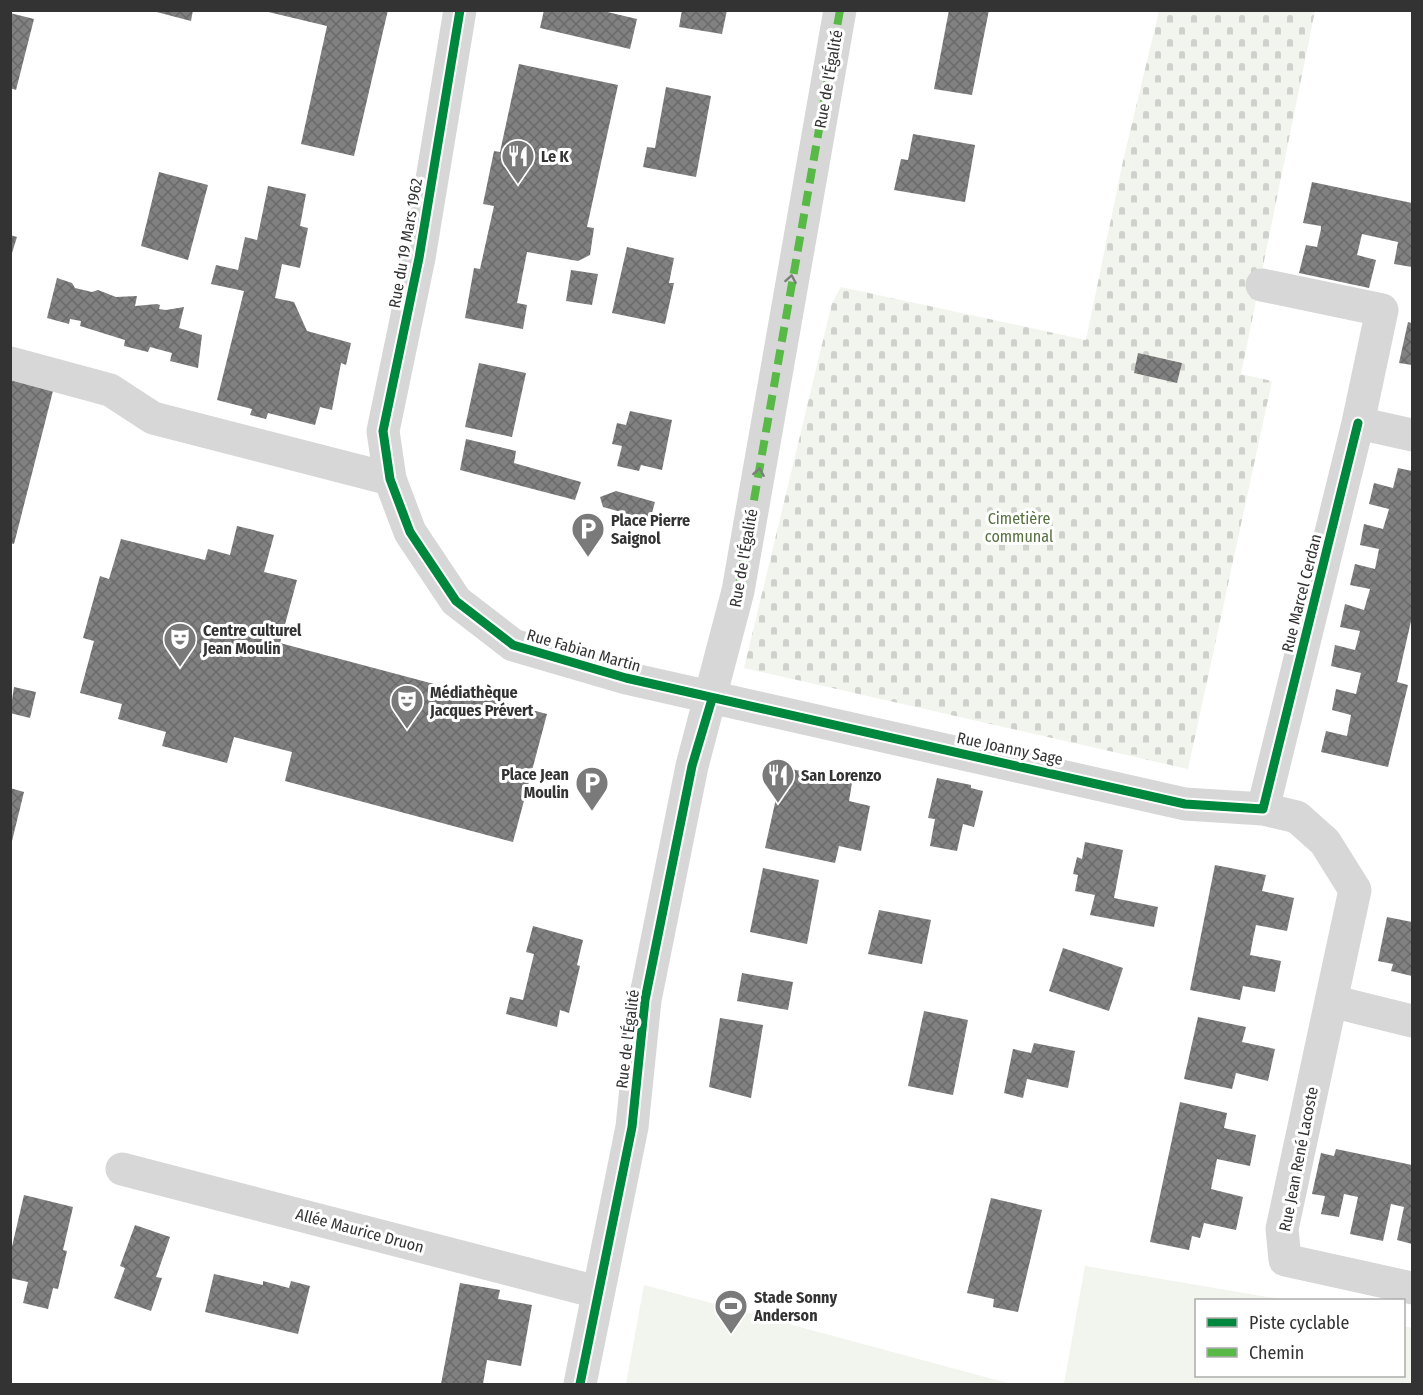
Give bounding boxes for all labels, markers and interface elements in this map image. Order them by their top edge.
street label: Rue de l'Égalité [811,28,846,130]
restaurant icon: Le K [500,138,536,185]
place label: Le K [541,147,570,166]
street label: Rue du 19 Mars 1962 [385,177,426,309]
one-way arrow [784,275,797,285]
one-way arrow [752,467,764,476]
street label: Rue de l'Égalité [726,507,761,609]
park label: Cimetière communal [985,509,1053,546]
parking icon: Place Pierre Saignol [570,511,606,558]
place label: Place Pierre Saignol [611,511,690,548]
street label: Rue Marcel Cerdan [1278,532,1325,654]
theatre icon: Centre culturel Jean Moulin [162,621,198,668]
place label: Centre culturel Jean Moulin [202,621,302,658]
street label: Rue Fabian Martin [525,625,643,676]
theatre icon: Médiathèque Jacques Prévert [389,683,425,730]
place label: Médiathèque Jacques Prévert [429,683,534,720]
street label: Rue Joanny Sage [955,728,1065,769]
restaurant icon: San Lorenzo [760,757,796,804]
place label: Place Jean Moulin [501,765,569,802]
parking icon: Place Jean Moulin [574,765,610,812]
place label: San Lorenzo [801,766,882,785]
street label: Rue de l'Égalité [612,988,643,1090]
street label: Rue Jean René Lacoste [1275,1085,1322,1233]
street label: Allée Maurice Druon [294,1204,426,1257]
sports icon: Stade Sonny Anderson [713,1288,749,1335]
place label: Stade Sonny Anderson [753,1288,837,1325]
legend [1195,1299,1405,1377]
text: Piste cyclable [1249,1312,1349,1334]
text: Chemin [1249,1342,1304,1364]

